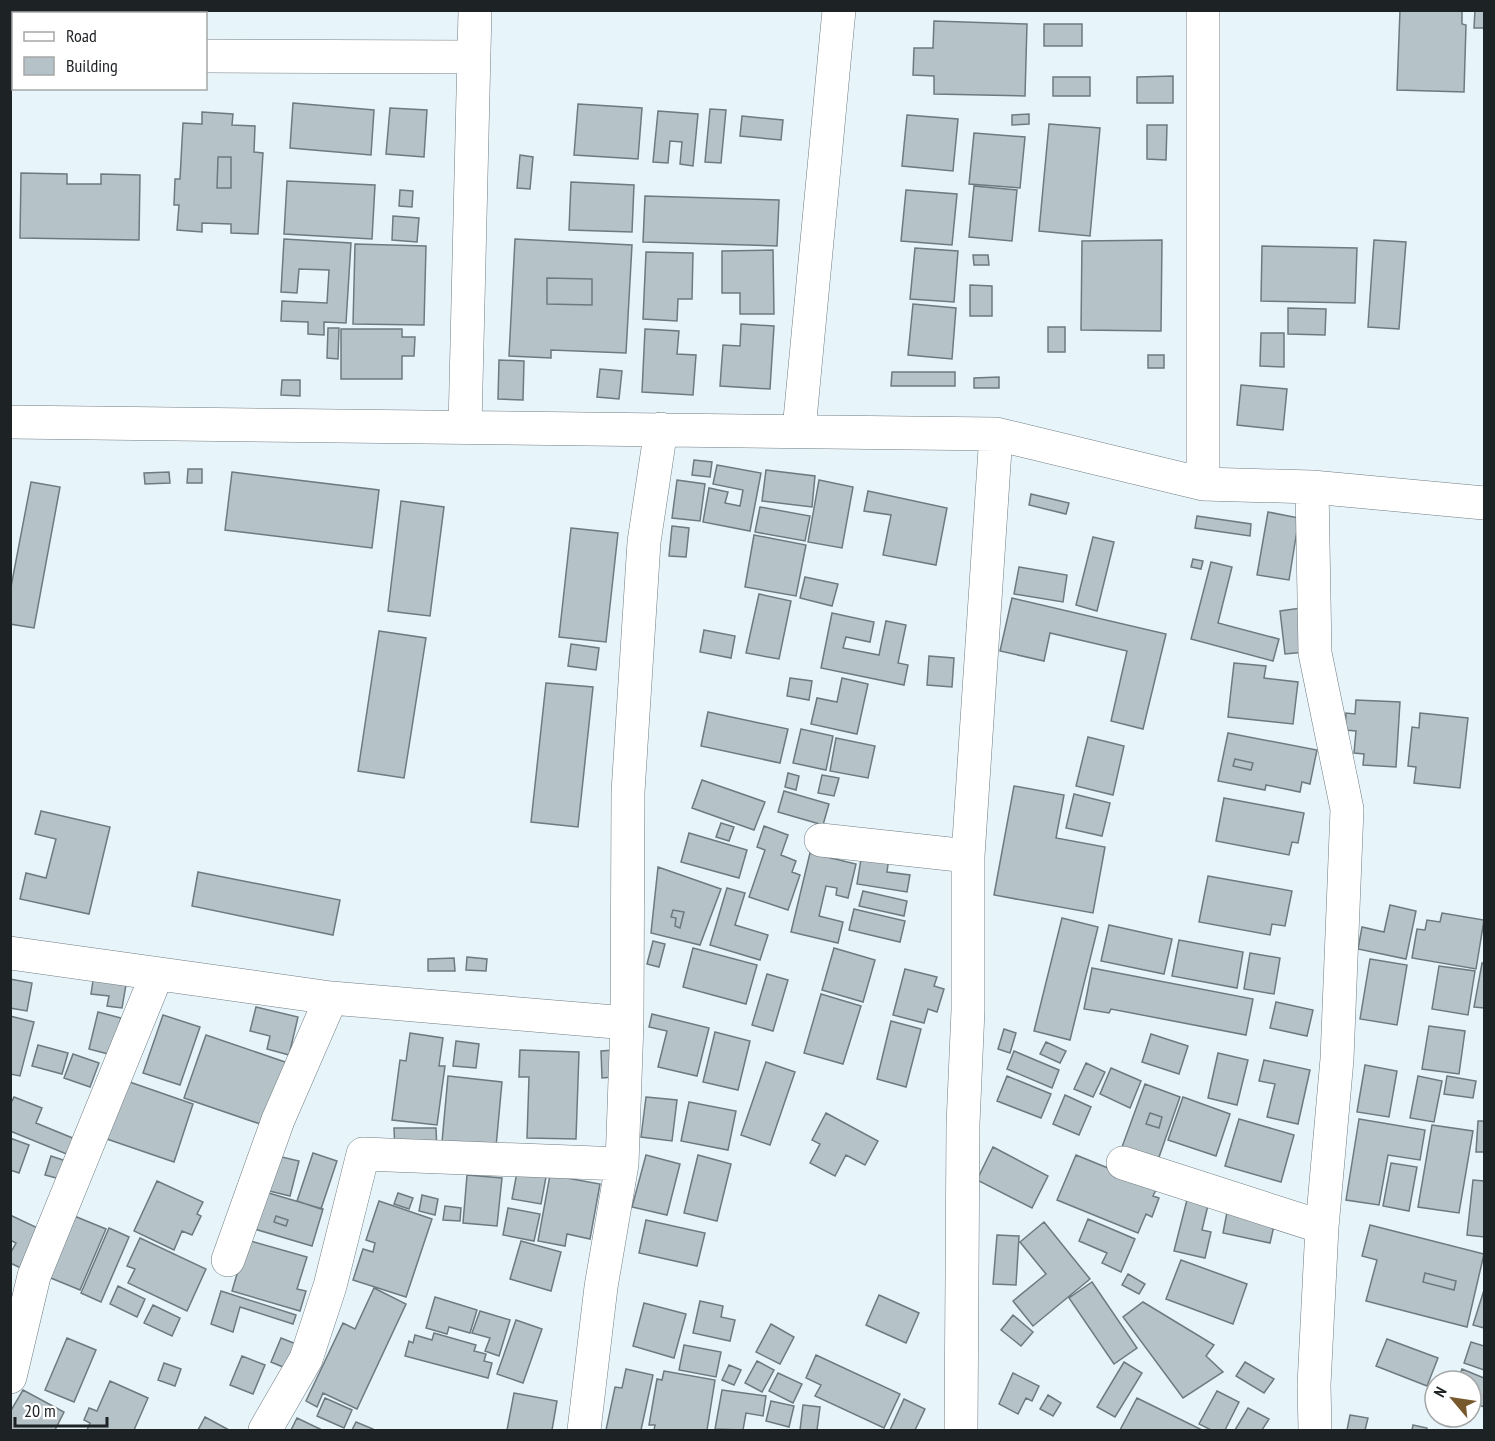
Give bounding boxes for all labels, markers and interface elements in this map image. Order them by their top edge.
legend [12,12,207,90]
text: Road [66,24,97,47]
text: Building [66,54,118,77]
north arrow [1423,1369,1483,1429]
text: N [1429,1383,1451,1400]
scale bar [15,1390,106,1428]
text: 20 m [24,1399,56,1422]

